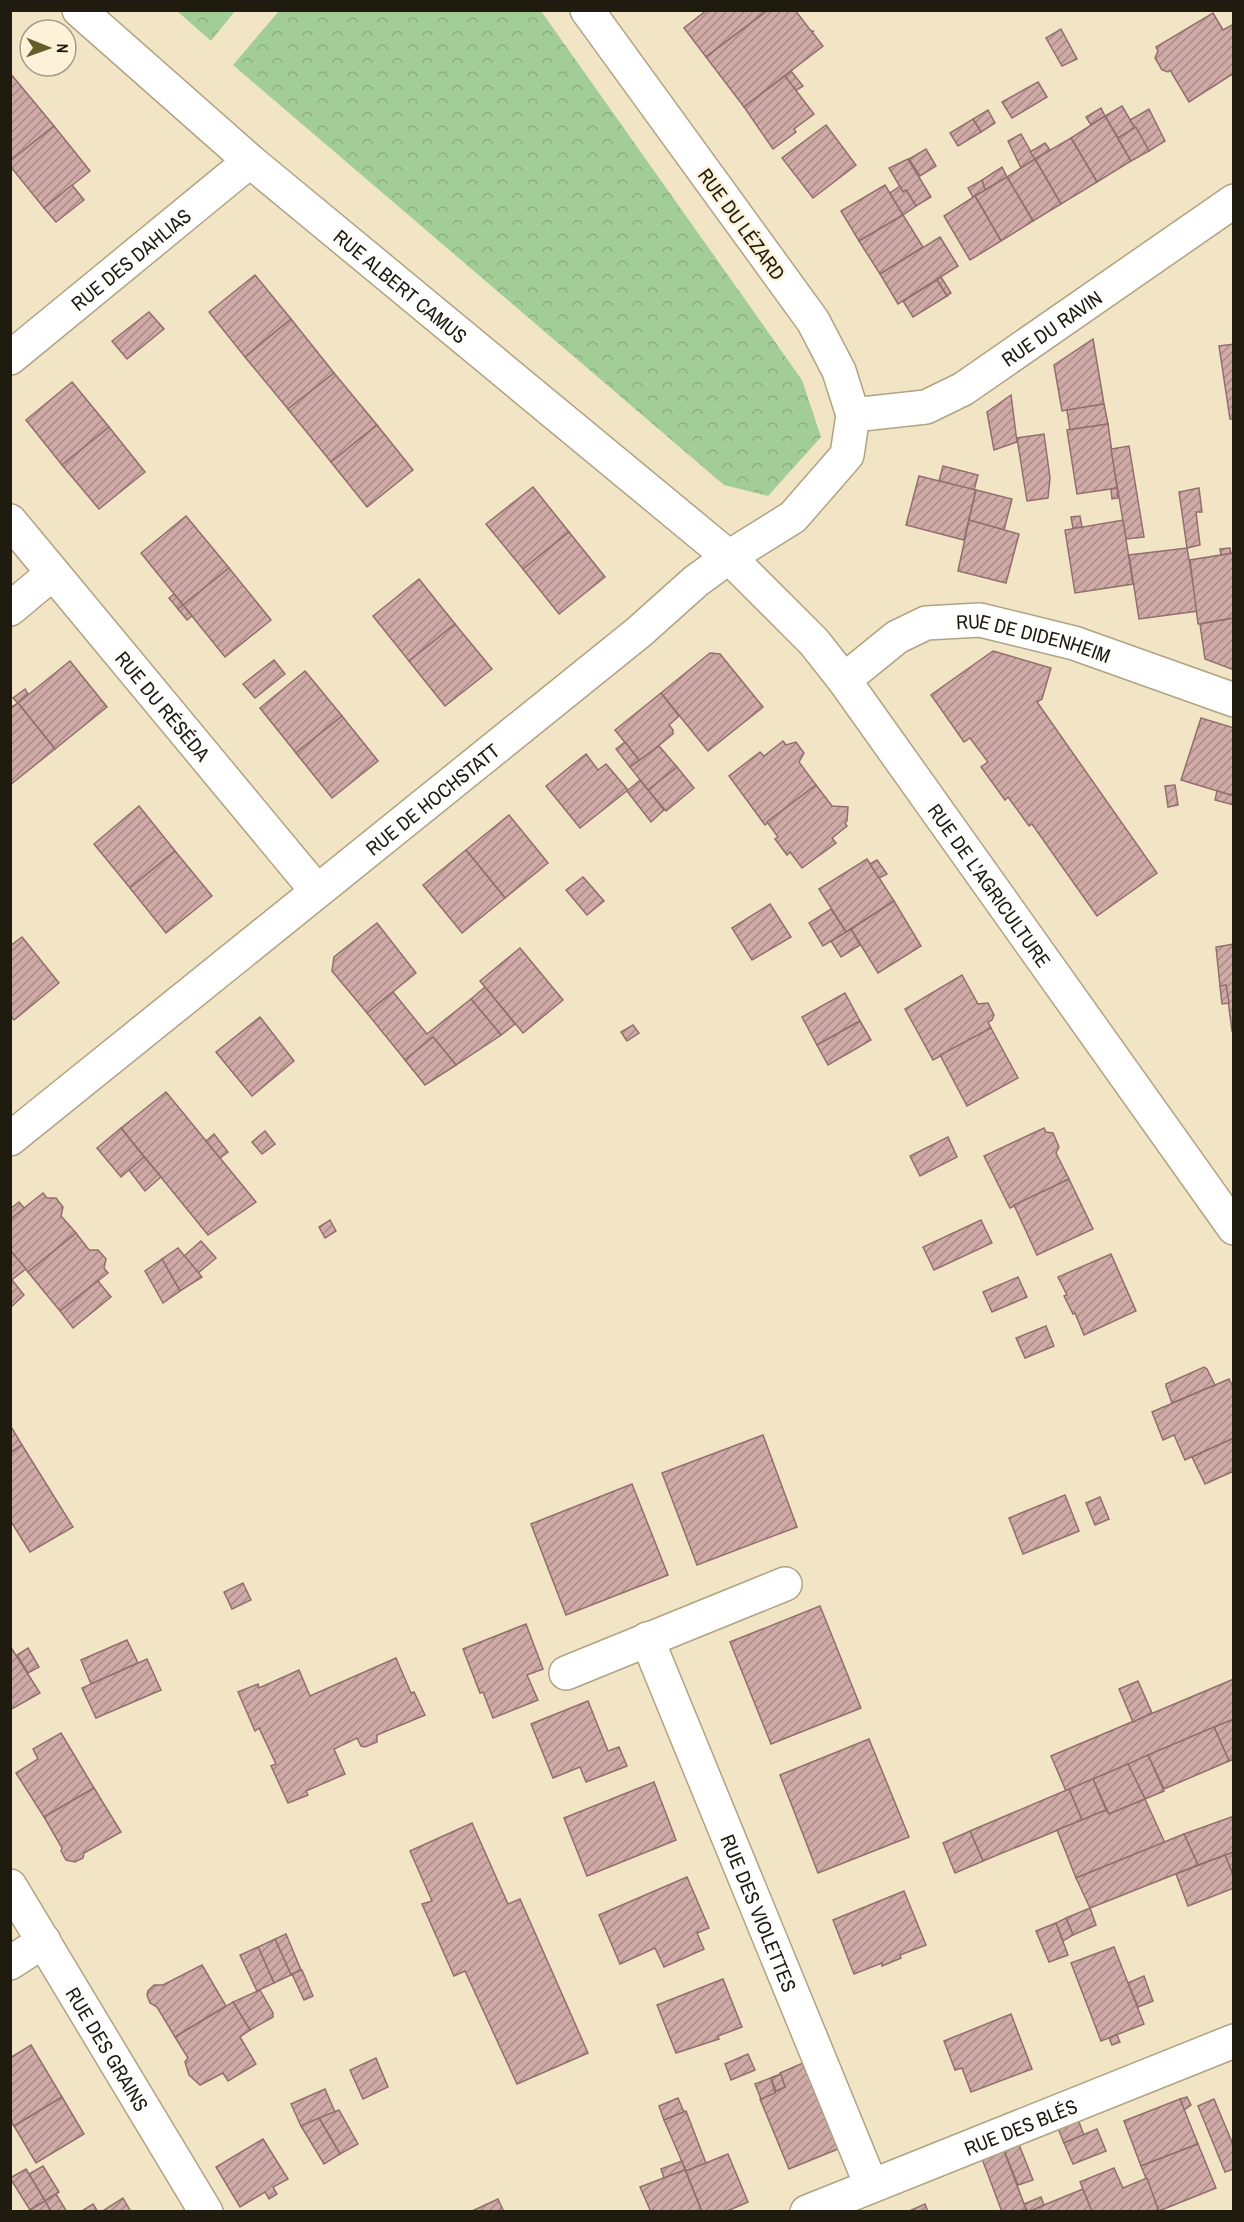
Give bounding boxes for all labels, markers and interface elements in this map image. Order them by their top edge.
north arrow [18,18,78,78]
text: N [52,43,74,53]
street label: RUE DU LÉZARD [692,163,792,285]
street label: RUE DES DAHLIAS [65,202,196,316]
street label: RUE ALBERT CAMUS [329,223,473,349]
street label: RUE DU RAVIN [996,284,1107,372]
street label: RUE DE DIDENHEIM [955,607,1114,668]
street label: RUE DU RÉSÉDA [110,645,217,766]
street label: RUE DE HOCHSTATT [359,737,504,861]
street label: RUE DE L'AGRICULTURE [922,798,1058,972]
street label: RUE DES VIOLETTES [715,1830,804,1996]
street label: RUE DES GRAINS [60,1982,156,2116]
street label: RUE DES BLÉS [960,2092,1081,2161]

